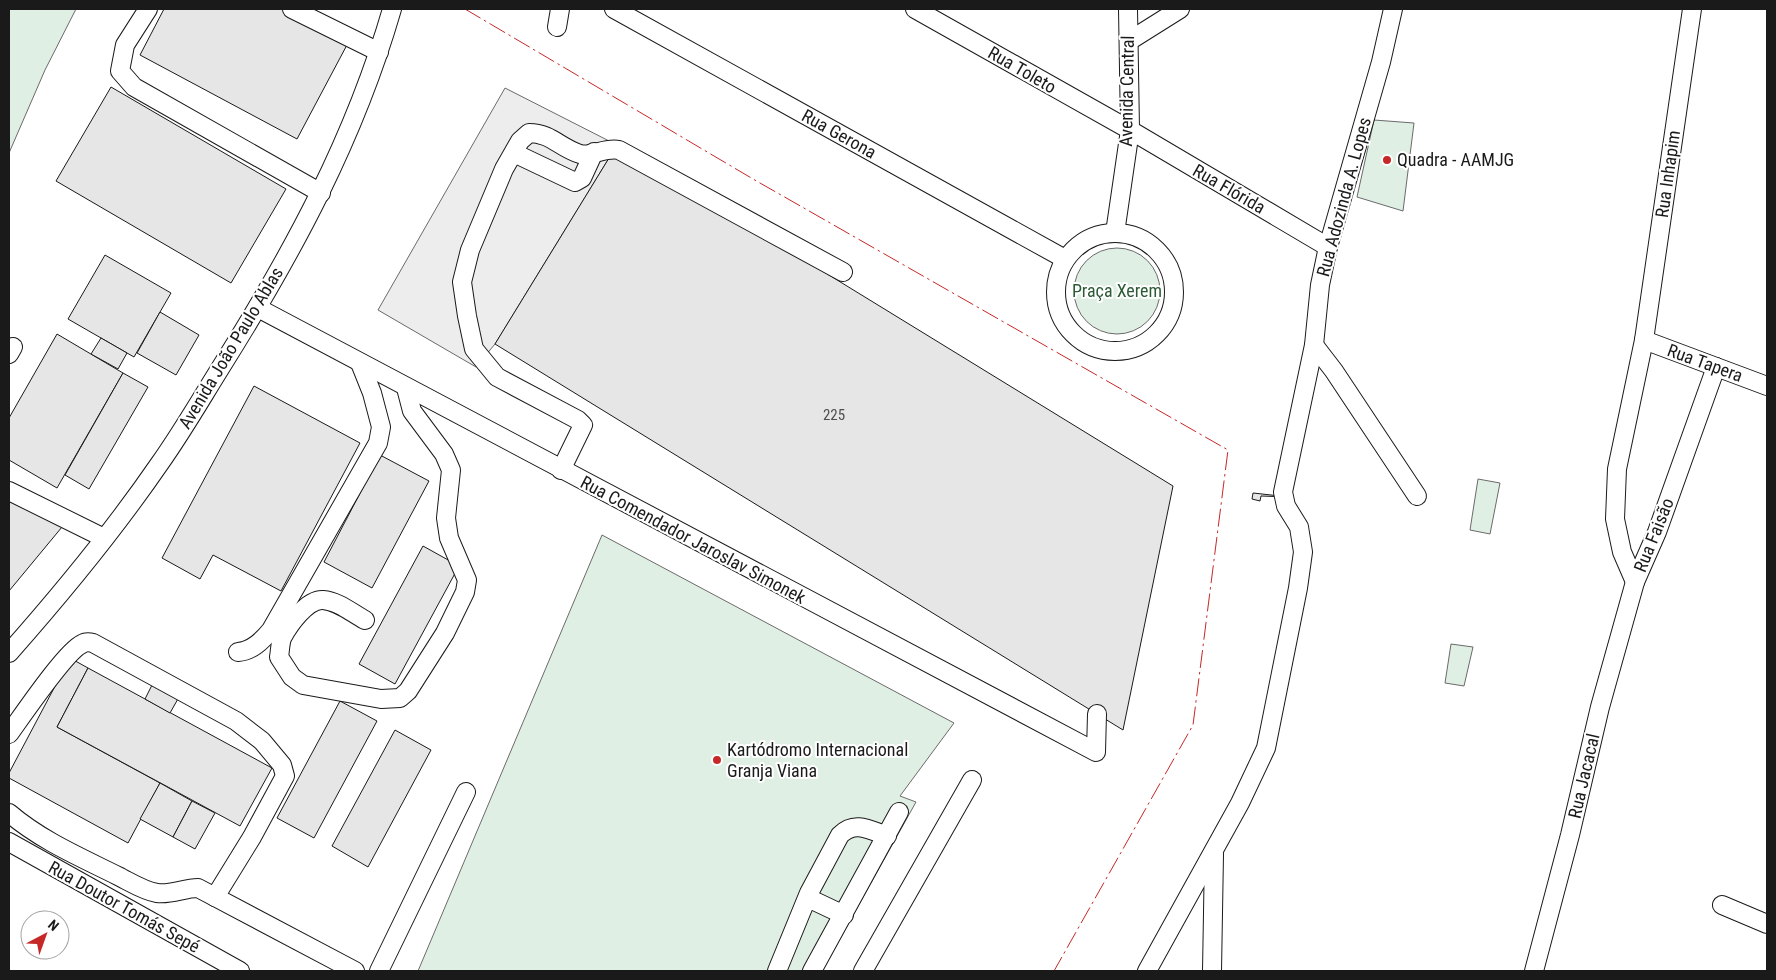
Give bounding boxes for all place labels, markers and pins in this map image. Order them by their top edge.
place label: Quadra - AAMJG [1397,149,1514,170]
marker: Quadra - AAMJG [1381,154,1393,166]
place label: Kartódromo Internacional Granja Viana [727,739,908,781]
marker: Kartódromo Internacional Granja Viana [711,754,723,766]

